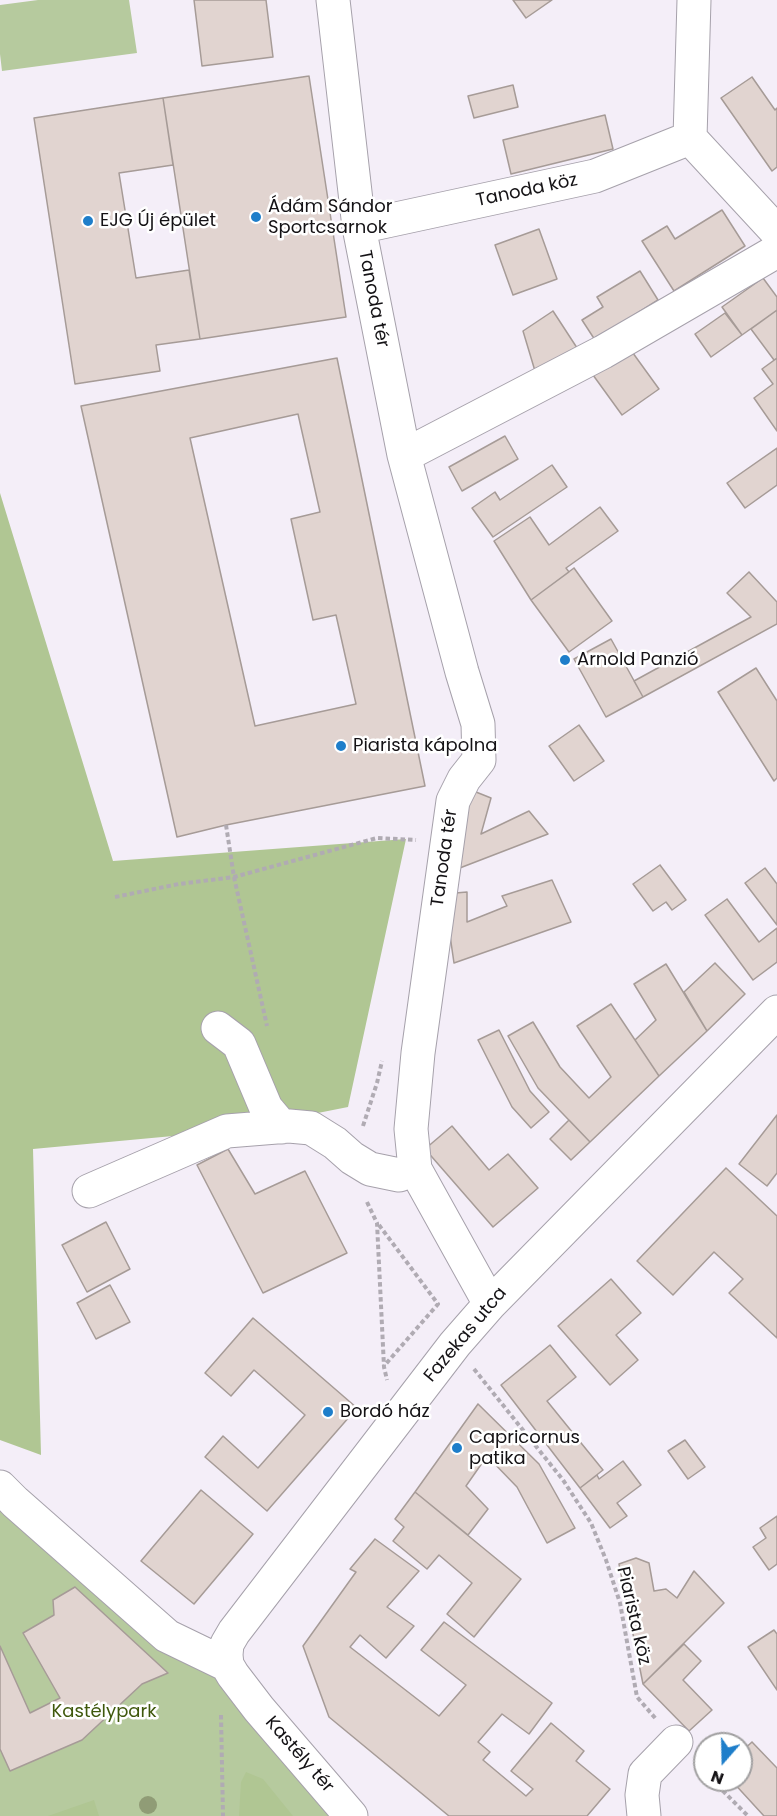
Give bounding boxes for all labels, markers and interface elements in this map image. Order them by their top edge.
street label: Tanoda köz [474,170,580,212]
place label: Ádám Sándor Sportcsarnok [268,196,392,238]
place label: EJG Új épület [100,210,216,232]
marker: Ádám Sándor Sportcsarnok [249,210,263,224]
marker: EJG Új épület [81,214,95,228]
street label: Tanoda tér [353,249,393,349]
place label: Arnold Panzió [577,649,699,671]
marker: Arnold Panzió [558,653,572,667]
place label: Piarista kápolna [353,735,497,757]
marker: Piarista kápolna [334,739,348,753]
street label: Tanoda tér [427,808,463,908]
street label: Fazekas utca [420,1283,512,1387]
place label: Bordó ház [340,1401,430,1423]
marker: Bordó ház [321,1405,335,1419]
place label: Capricornus patika [469,1427,580,1470]
marker: Capricornus patika [450,1441,464,1455]
street label: Piarista köz [611,1565,655,1667]
park label: Kastélypark [52,1701,156,1723]
street label: Kastély tér [260,1712,338,1798]
north arrow [693,1732,753,1792]
text: N [708,1765,727,1790]

